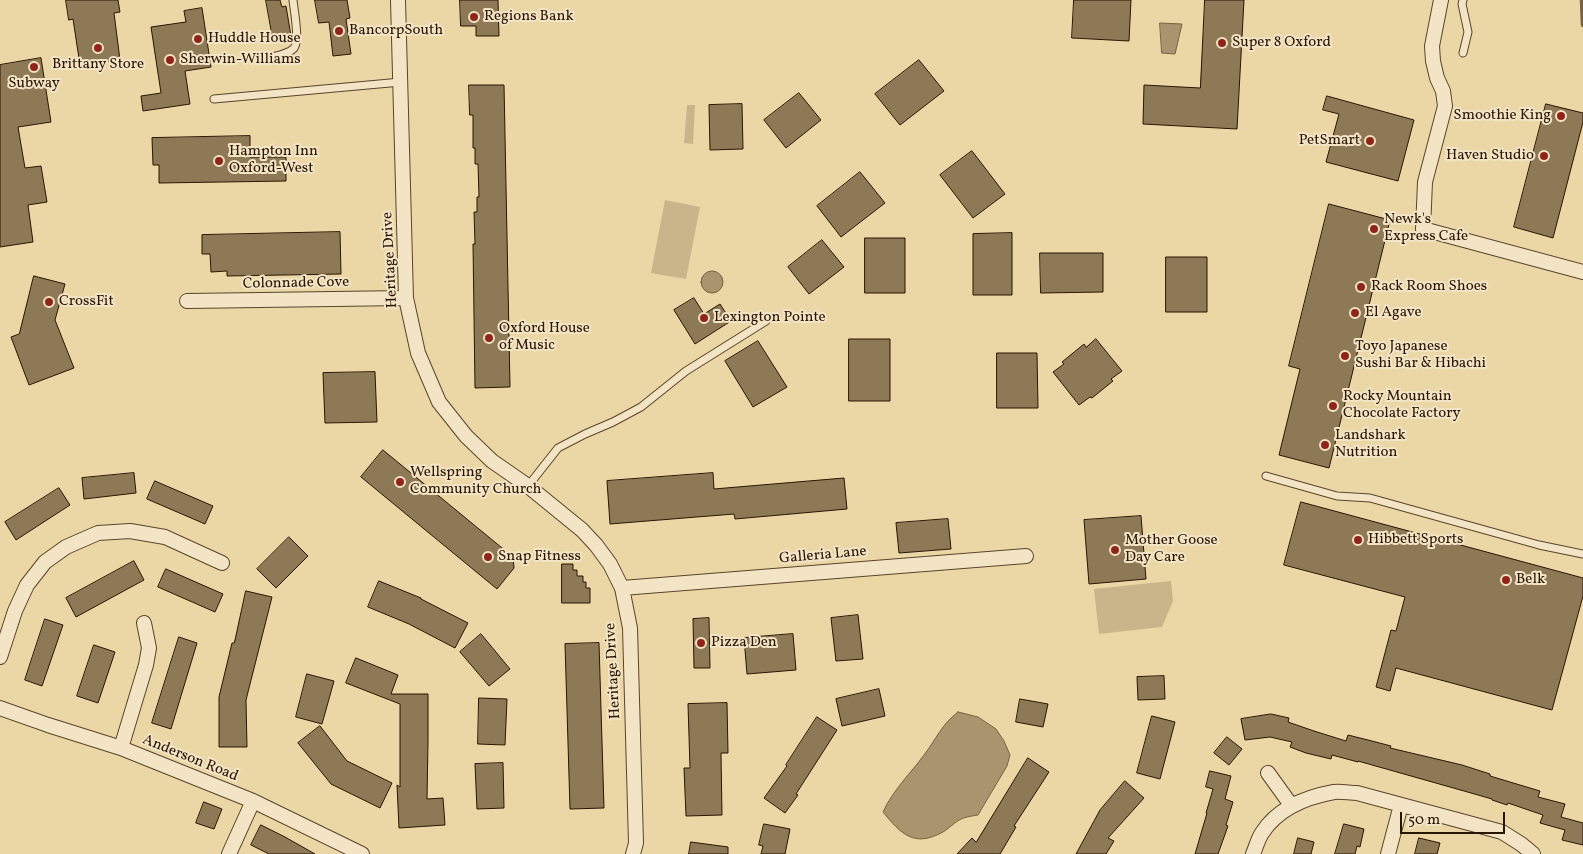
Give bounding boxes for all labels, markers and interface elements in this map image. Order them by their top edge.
place label: Regions Bank [484,8,574,26]
marker: Regions Bank [468,11,480,23]
place label: BancorpSouth [349,22,443,40]
marker: BancorpSouth [333,25,345,37]
place label: Huddle House [208,30,301,48]
marker: Huddle House [192,33,204,45]
place label: Super 8 Oxford [1232,34,1331,52]
marker: Super 8 Oxford [1216,37,1228,49]
marker: Brittany Store [92,42,104,54]
place label: Sherwin-Williams [180,51,301,69]
marker: Sherwin-Williams [164,54,176,66]
place label: Brittany Store [52,56,144,74]
marker: Subway [28,61,40,73]
place label: Subway [8,75,60,93]
place label: Smoothie King [1453,107,1551,125]
marker: Smoothie King [1555,110,1567,122]
place label: PetSmart [1299,132,1360,150]
marker: PetSmart [1364,135,1376,147]
place label: Hampton Inn Oxford-West [229,143,318,178]
place label: Haven Studio [1446,147,1534,165]
marker: Haven Studio [1538,150,1550,162]
marker: Hampton Inn Oxford-West [213,155,225,167]
street label: Heritage Drive [379,211,403,309]
place label: Newk's Express Cafe [1384,211,1468,246]
marker: Newk's Express Cafe [1368,223,1380,235]
street label: Colonnade Cove [243,274,349,294]
place label: Rack Room Shoes [1371,278,1487,296]
marker: Rack Room Shoes [1355,281,1367,293]
place label: CrossFit [59,293,114,311]
marker: CrossFit [43,296,55,308]
place label: El Agave [1365,304,1422,322]
marker: El Agave [1349,307,1361,319]
place label: Lexington Pointe [714,309,826,327]
marker: Lexington Pointe [698,312,710,324]
place label: Oxford House of Music [499,320,590,355]
marker: Oxford House of Music [483,332,495,344]
place label: Toyo Japanese Sushi Bar & Hibachi [1355,338,1486,373]
marker: Toyo Japanese Sushi Bar & Hibachi [1339,350,1351,362]
place label: Rocky Mountain Chocolate Factory [1343,388,1461,423]
marker: Rocky Mountain Chocolate Factory [1327,400,1339,412]
place label: Landshark Nutrition [1335,427,1406,462]
marker: Landshark Nutrition [1319,439,1331,451]
place label: Wellspring Community Church [410,464,541,499]
marker: Wellspring Community Church [394,476,406,488]
place label: Hibbett Sports [1368,531,1463,549]
place label: Mother Goose Day Care [1125,532,1218,567]
marker: Hibbett Sports [1352,534,1364,546]
street label: Galleria Lane [779,543,867,569]
marker: Mother Goose Day Care [1109,544,1121,556]
place label: Snap Fitness [498,548,581,566]
marker: Snap Fitness [482,551,494,563]
place label: Belk [1516,571,1545,589]
marker: Belk [1500,574,1512,586]
street label: Heritage Drive [602,622,626,720]
place label: Pizza Den [711,634,777,652]
marker: Pizza Den [695,637,707,649]
street label: Anderson Road [140,732,240,786]
scale bar [1403,802,1508,834]
text: 50 m [1408,810,1440,831]

